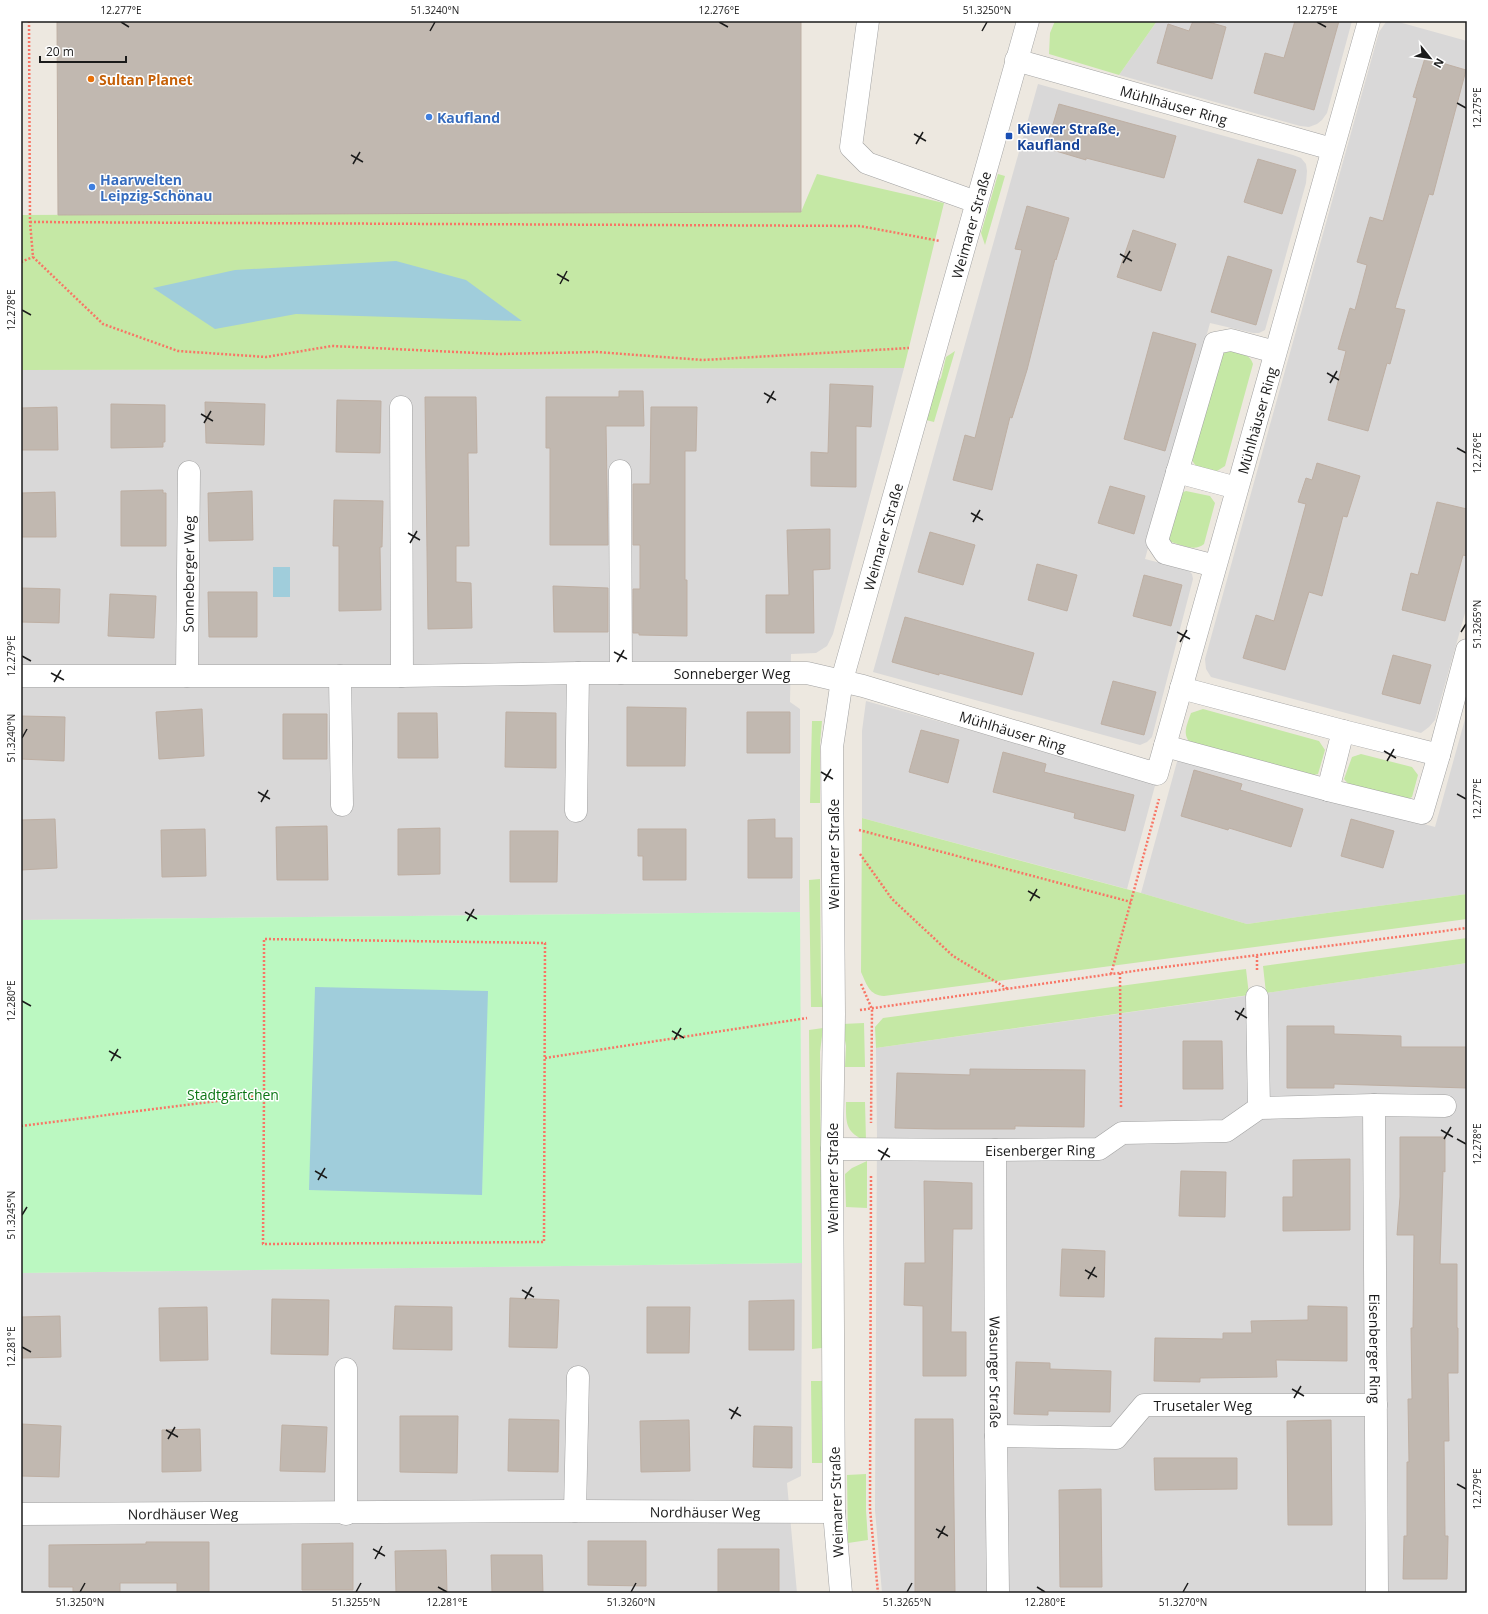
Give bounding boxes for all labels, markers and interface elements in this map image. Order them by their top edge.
text: 12.277°E [100,3,142,17]
text: 51.3240°N [411,3,459,17]
text: 12.276°E [698,3,740,17]
text: 51.3250°N [963,3,1011,17]
text: 12.275°E [1296,3,1338,17]
scale bar [40,38,126,64]
north arrow [1410,38,1450,78]
text: 20 m [46,43,74,60]
text: N [1430,56,1448,71]
place label: Sultan Planet [99,70,193,89]
marker: Sultan Planet [86,74,96,84]
street label: Mühlhäuser Ring [1118,80,1230,129]
text: 12.275°E [1470,87,1484,129]
place label: Kaufland [437,108,500,127]
marker: Kaufland [424,112,434,122]
place label: Kiewer Straße, Kaufland [1017,119,1120,154]
marker: Kiewer Straße, Kaufland [1004,131,1014,141]
street label: Weimarer Straße [946,169,995,281]
place label: Haarwelten Leipzig-Schönau [100,170,212,205]
marker: Haarwelten Leipzig-Schönau [87,182,97,192]
text: 12.278°E [4,289,18,331]
street label: Mühlhäuser Ring [1232,364,1281,476]
text: 12.276°E [1470,432,1484,474]
street label: Weimarer Straße [858,481,907,593]
street label: Sonneberger Weg [178,515,198,632]
text: 51.3265°N [1470,600,1484,648]
text: 12.279°E [4,635,18,677]
street label: Sonneberger Weg [674,664,791,683]
street label: Mühlhäuser Ring [957,706,1069,756]
text: 51.3240°N [4,714,18,762]
text: 12.277°E [1470,778,1484,820]
street label: Weimarer Straße [824,798,843,909]
text: 12.280°E [4,980,18,1022]
park label: Stadtgärtchen [187,1085,279,1104]
street label: Weimarer Straße [823,1122,842,1233]
text: 12.278°E [1470,1123,1484,1165]
street label: Eisenberger Ring [985,1140,1095,1160]
text: 51.3245°N [4,1191,18,1239]
street label: Eisenberger Ring [1366,1294,1385,1404]
street label: Wasunger Straße [986,1316,1005,1428]
text: 12.281°E [4,1326,18,1368]
street label: Trusetaler Weg [1153,1396,1252,1415]
street label: Weimarer Straße [825,1446,847,1558]
text: 12.279°E [1470,1468,1484,1510]
street label: Nordhäuser Weg [650,1502,761,1521]
street label: Nordhäuser Weg [128,1503,239,1523]
text: 51.3250°N [56,1595,104,1609]
text: 51.3255°N [332,1595,380,1609]
text: 12.281°E [426,1595,468,1609]
text: 51.3260°N [607,1595,655,1609]
text: 51.3265°N [883,1595,931,1609]
text: 12.280°E [1024,1595,1066,1609]
text: 51.3270°N [1159,1595,1207,1609]

